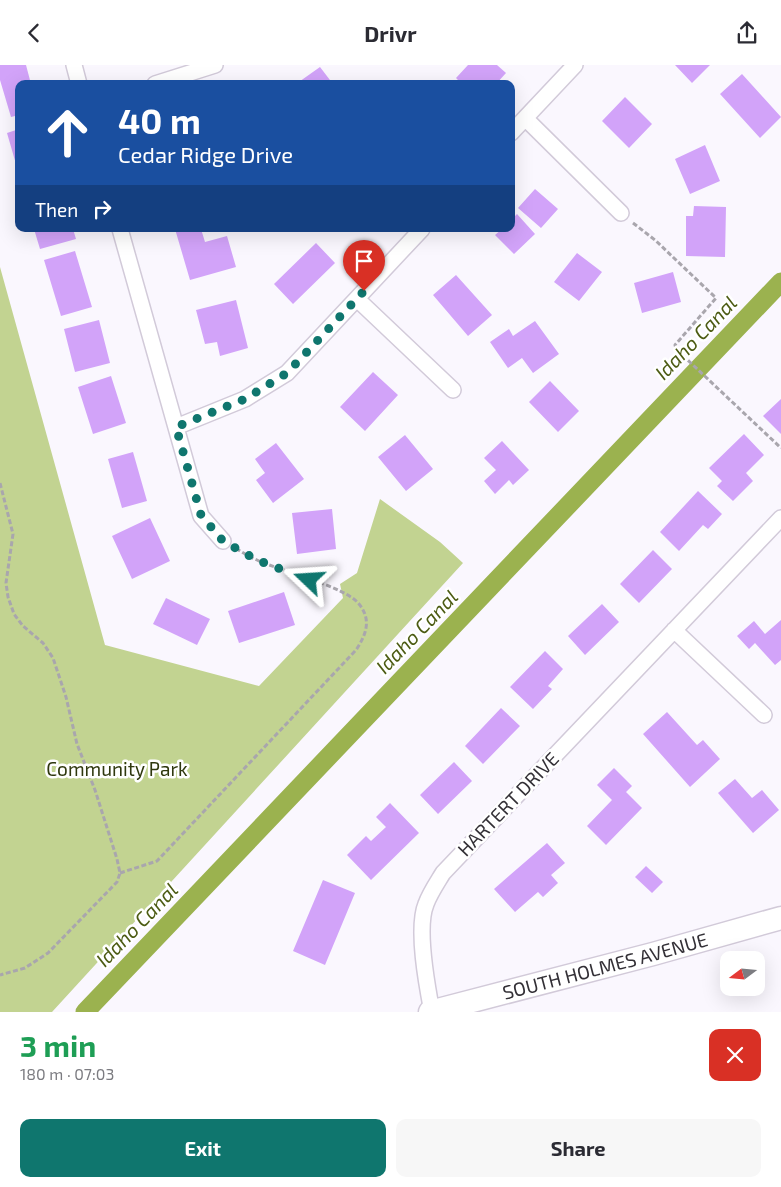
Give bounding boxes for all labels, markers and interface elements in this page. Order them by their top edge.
icon: back [20,19,48,47]
icon: share [733,19,761,47]
text: Drivr [364,20,417,46]
text: 40 m [118,99,201,141]
icon: ahead [35,100,100,165]
text: Cedar Ridge Drive [118,141,293,167]
icon: right [88,195,116,223]
text: Then [35,198,78,221]
pin [343,240,385,291]
icon: arrive [350,247,378,275]
water label: Idaho Canal [649,290,741,384]
position arrow [282,553,334,605]
water label: Idaho Canal [370,584,462,678]
street label: HARTERT DRIVE [452,747,563,860]
park label: Community Park [46,757,188,780]
water label: Idaho Canal [90,877,182,971]
street label: SOUTH HOLMES AVENUE [500,927,710,1004]
north arrow [720,951,765,996]
map controls [720,951,765,996]
text: 3 min [20,1027,96,1063]
button: close [709,1029,761,1081]
text: 180 m · 07:03 [20,1064,114,1083]
button: Exit [20,1119,386,1177]
button: Share [396,1119,761,1177]

